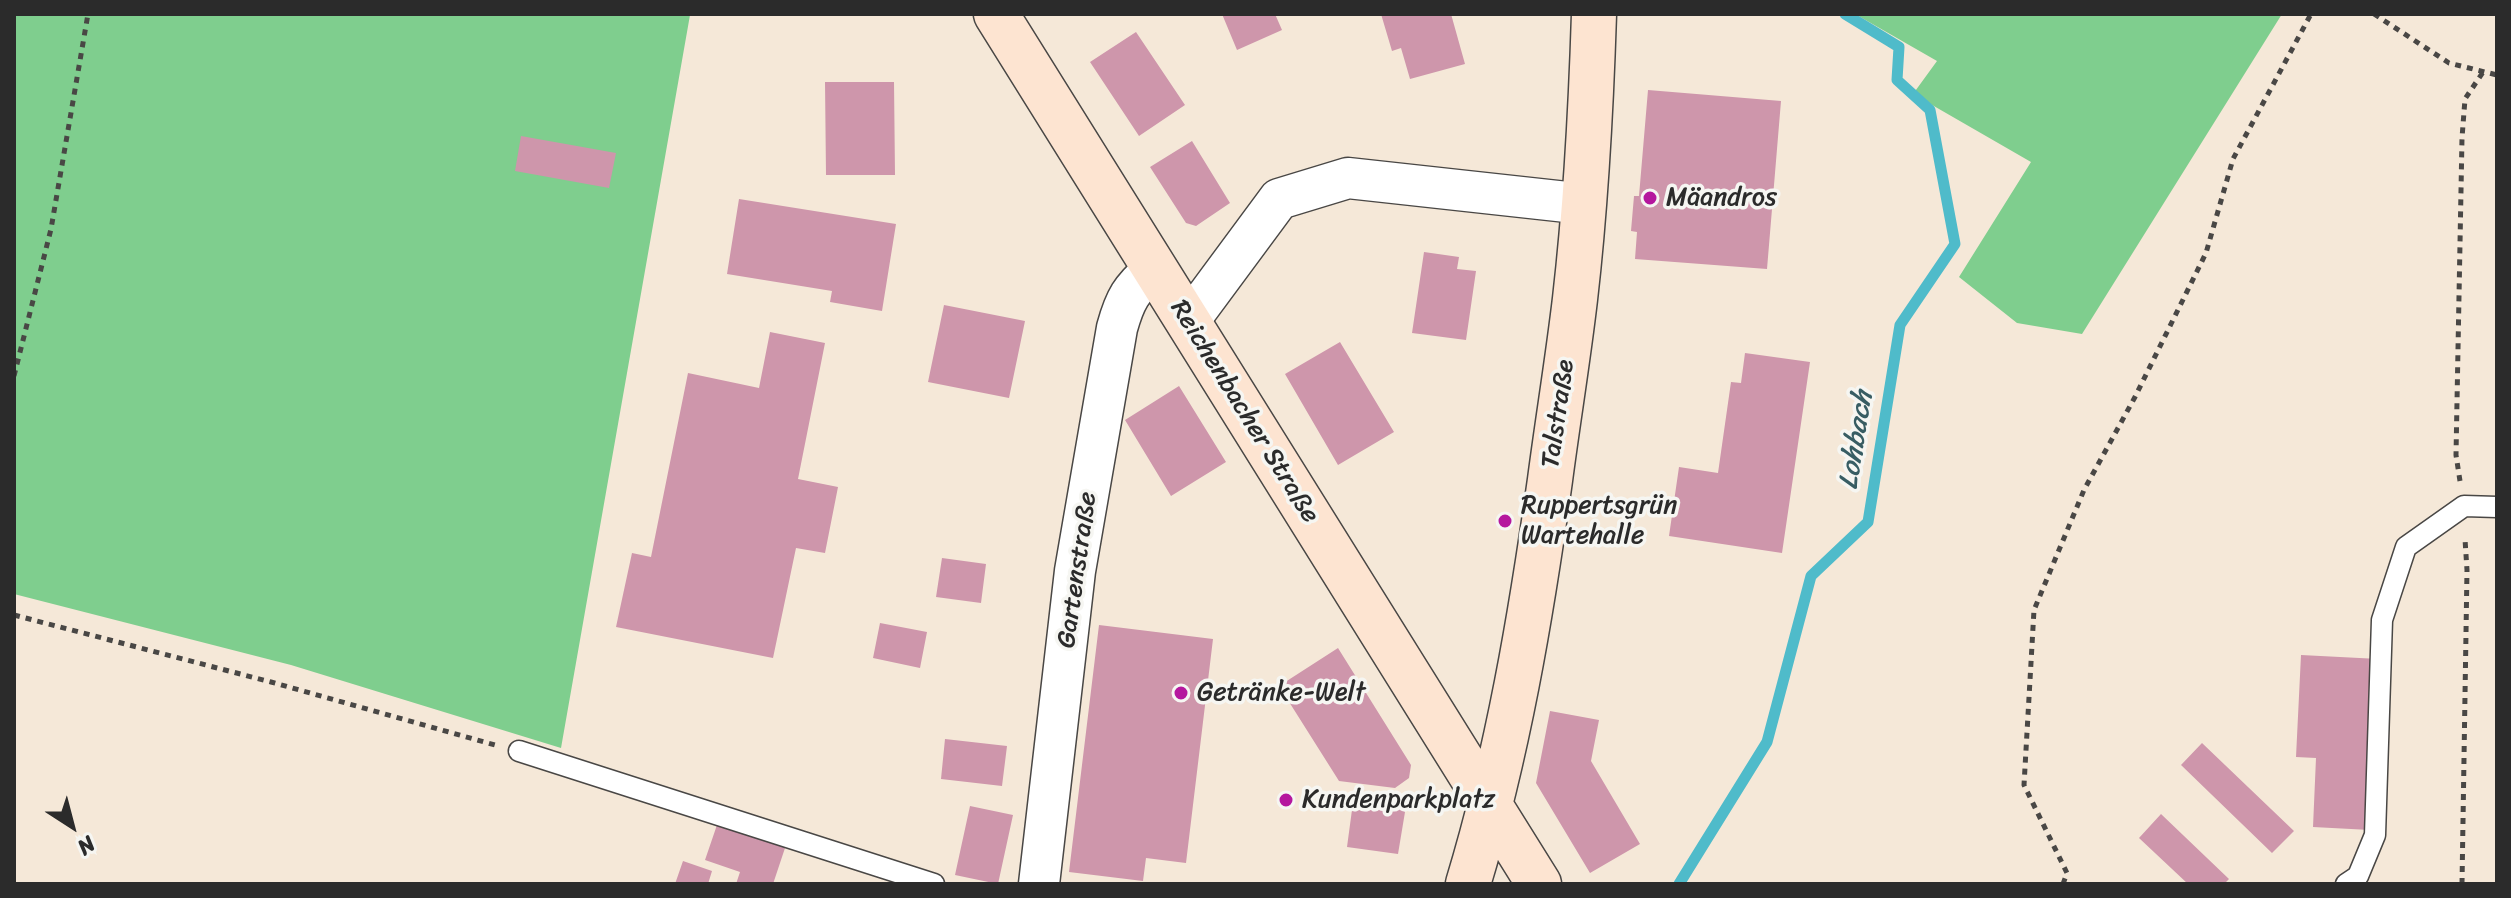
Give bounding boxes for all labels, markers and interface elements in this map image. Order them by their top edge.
place label: Mäandros [1666,182,1777,214]
marker: Mäandros [1641,189,1659,207]
street label: Reichenbacher Straße [1163,295,1325,529]
street label: Talstraße [1536,358,1582,470]
water label: Lohbach [1833,388,1881,492]
street label: Gartenstraße [1052,490,1104,650]
place label: Ruppertsgrün Wartehalle [1521,490,1677,552]
marker: Ruppertsgrün Wartehalle [1496,512,1514,530]
place label: Getränke-Welt [1197,677,1365,709]
marker: Getränke-Welt [1172,684,1190,702]
place label: Kundenparkplatz [1302,784,1495,816]
north arrow [32,786,112,866]
marker: Kundenparkplatz [1277,791,1295,809]
text: N [69,826,104,866]

